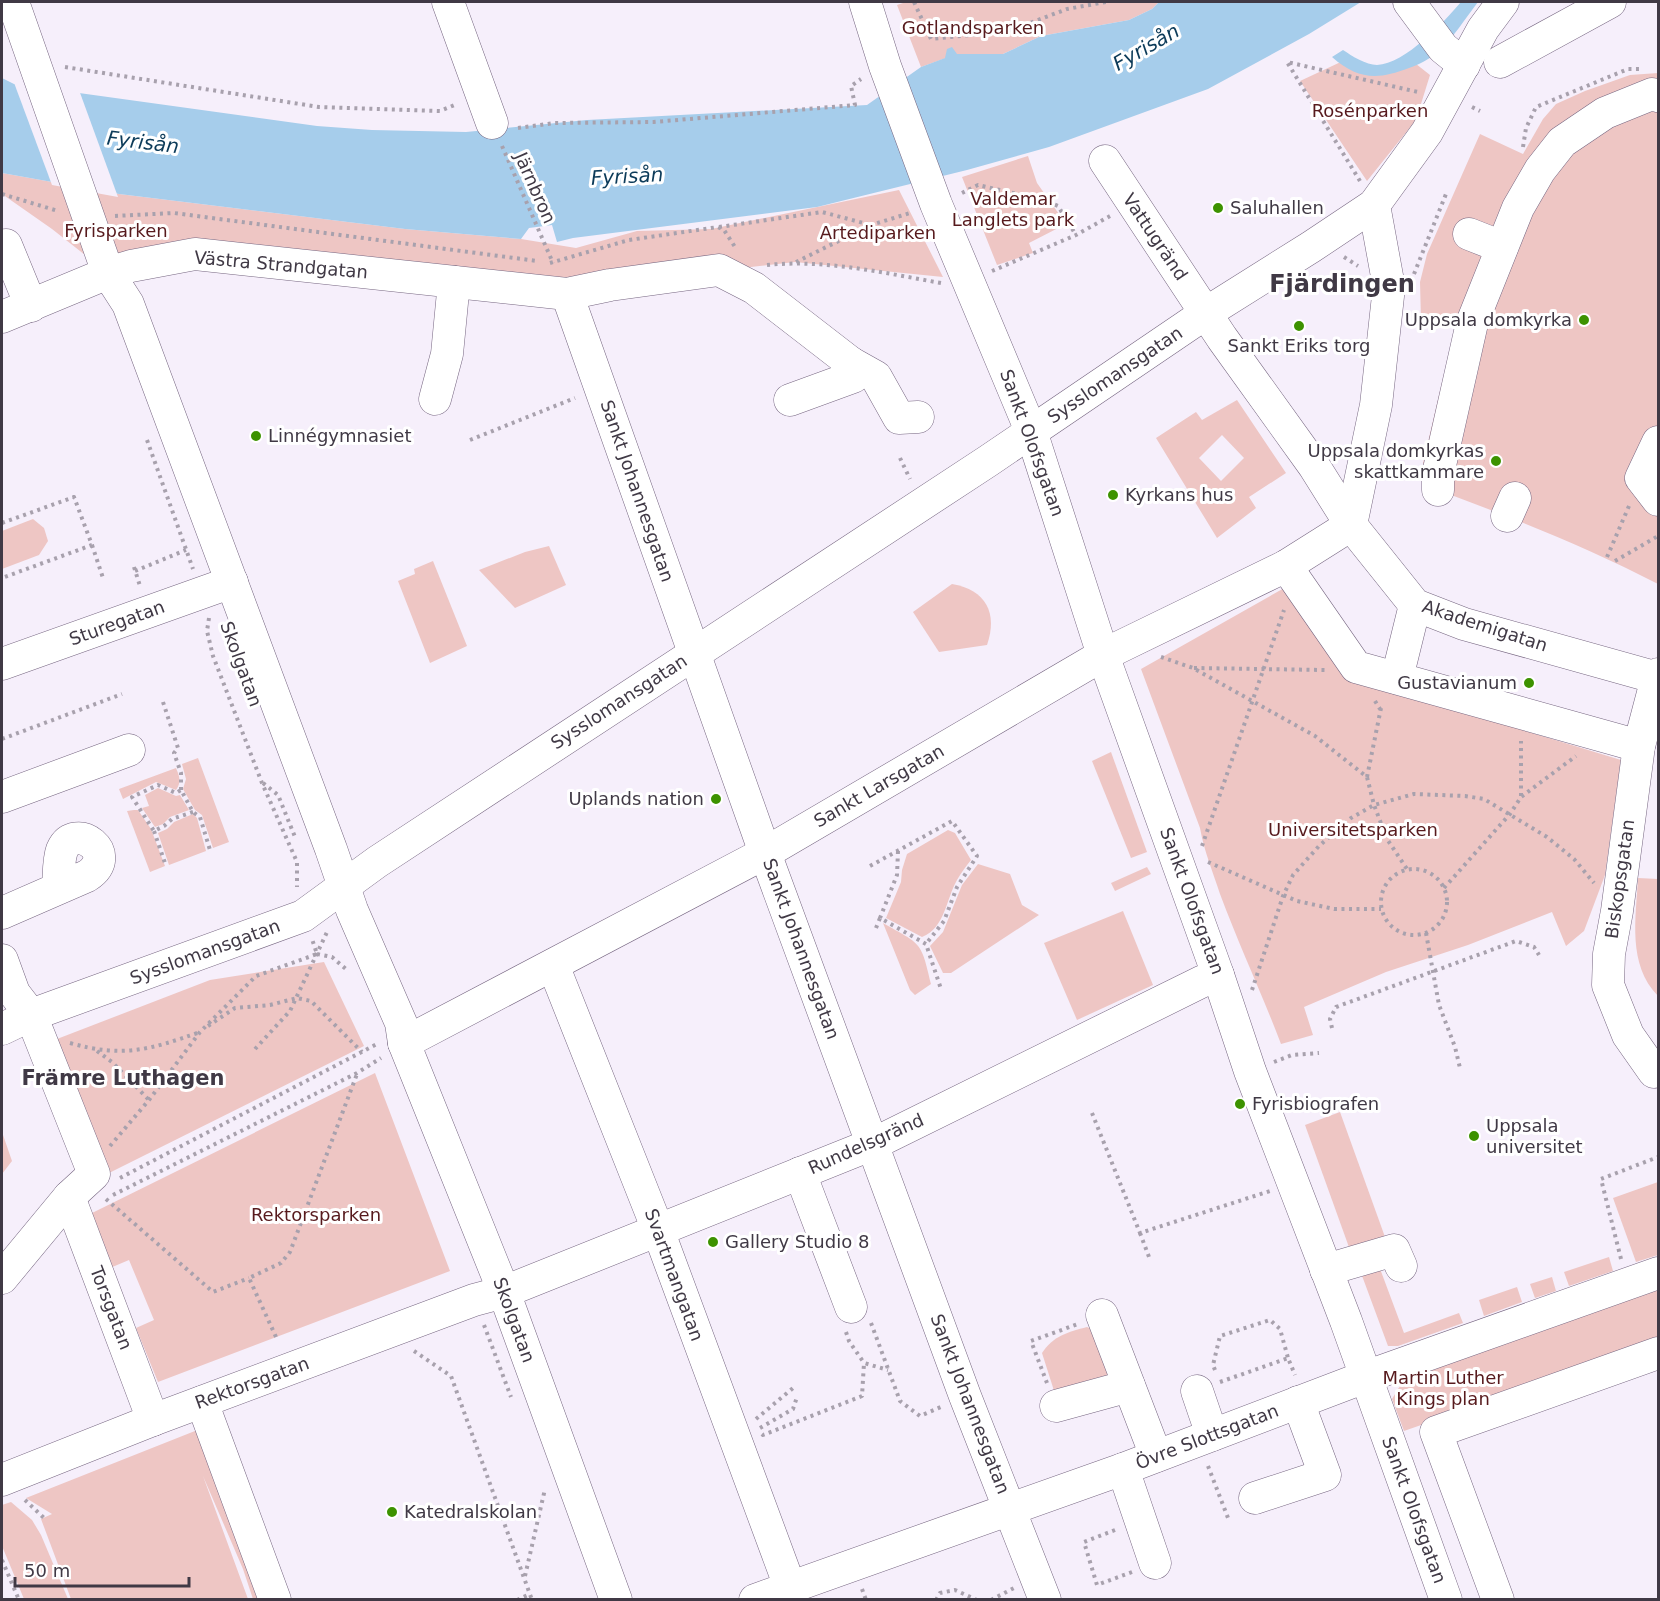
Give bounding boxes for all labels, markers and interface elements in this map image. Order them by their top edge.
park label: Gotlandsparken [902,17,1044,38]
water label: Fyrisån [1109,18,1183,76]
park label: Rosénparken [1312,100,1428,121]
water label: Fyrisån [106,126,180,158]
street label: Järnbron [510,148,560,227]
water label: Fyrisån [590,162,664,190]
park label: Valdemar Langlets park [952,188,1075,230]
street label: Vattugränd [1119,189,1192,284]
place label: Saluhallen [1230,197,1324,218]
marker: Saluhallen [1211,201,1225,215]
park label: Fyrisparken [64,220,168,241]
park label: Artediparken [820,222,936,243]
street label: Västra Strandgatan [193,246,369,283]
district label: Fjärdingen [1269,270,1415,298]
place label: Uppsala domkyrka [1405,309,1572,330]
marker: Uppsala domkyrka [1577,313,1591,327]
marker: Sankt Eriks torg [1292,319,1306,333]
street label: Sysslomansgatan [1043,322,1186,428]
place label: Sankt Eriks torg [1228,335,1370,356]
street label: Sankt Olofsgatan [996,366,1069,519]
street label: Sankt Johannesgatan [596,397,679,585]
place label: Linnégymnasiet [268,425,411,446]
marker: Linnégymnasiet [249,429,263,443]
place label: Uppsala domkyrkas skattkammare [1307,440,1484,482]
marker: Uppsala domkyrkas skattkammare [1489,454,1503,468]
place label: Kyrkans hus [1125,484,1233,505]
marker: Kyrkans hus [1106,488,1120,502]
street label: Akademigatan [1420,595,1550,656]
street label: Sturegatan [66,596,167,649]
street label: Skolgatan [216,618,267,709]
street label: Sysslomansgatan [547,650,691,753]
place label: Gustavianum [1397,672,1517,693]
marker: Gustavianum [1522,676,1536,690]
street label: Sankt Larsgatan [810,740,948,831]
place label: Uplands nation [569,788,704,809]
marker: Uplands nation [709,792,723,806]
street label: Biskopsgatan [1601,818,1638,940]
park label: Universitetsparken [1268,819,1438,840]
street label: Sankt Olofsgatan [1156,824,1229,977]
street label: Sankt Johannesgatan [759,855,844,1042]
street label: Sysslomansgatan [127,915,283,988]
district label: Främre Luthagen [21,1066,225,1090]
place label: Fyrisbiografen [1252,1093,1379,1114]
marker: Fyrisbiografen [1233,1097,1247,1111]
street label: Rundelsgränd [805,1109,927,1178]
place label: Uppsala universitet [1486,1115,1583,1157]
marker: Uppsala universitet [1467,1129,1481,1143]
park label: Rektorsparken [251,1204,381,1225]
street label: Svartmangatan [641,1206,708,1344]
place label: Gallery Studio 8 [725,1231,869,1252]
marker: Gallery Studio 8 [706,1235,720,1249]
street label: Torsgatan [86,1262,137,1353]
street label: Skolgatan [489,1274,540,1365]
street label: Sankt Johannesgatan [926,1311,1015,1497]
street label: Rektorsgatan [192,1352,312,1413]
park label: Martin Luther Kings plan [1382,1367,1504,1409]
street label: Övre Slottsgatan [1132,1400,1281,1473]
street label: Sankt Olofsgatan [1378,1433,1451,1586]
place label: Katedralskolan [404,1501,537,1522]
marker: Katedralskolan [385,1505,399,1519]
scale bar [15,1550,189,1588]
text: 50 m [24,1560,70,1581]

